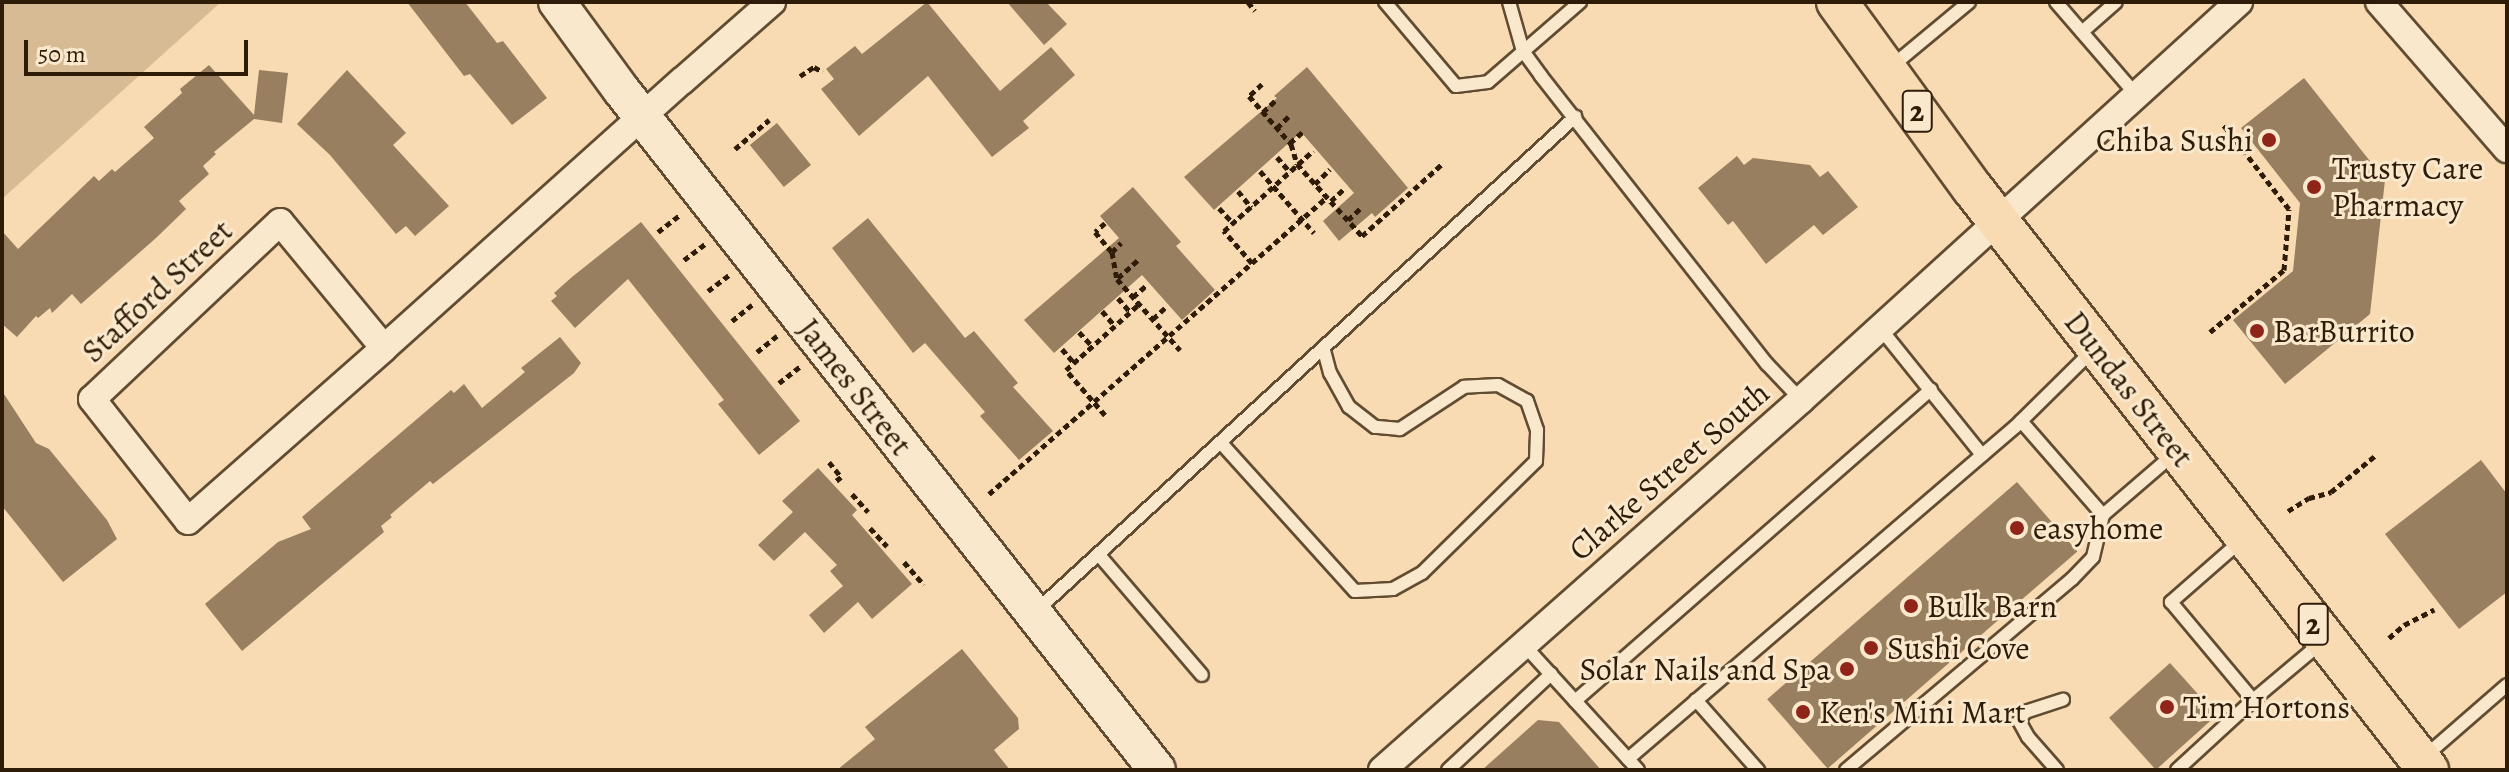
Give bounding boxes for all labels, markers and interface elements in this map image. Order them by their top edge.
scale bar [28,24,252,74]
text: 50 m [38,38,86,70]
road number: 2 [1901,85,1933,137]
place label: Chiba Sushi [2096,121,2253,159]
marker: Chiba Sushi [2260,131,2278,149]
place label: Trusty Care Pharmacy [2332,150,2483,225]
marker: Trusty Care Pharmacy [2303,176,2325,198]
street label: Stafford Street [74,211,240,371]
street label: Dundas Street [2056,303,2202,475]
street label: James Street [790,311,920,463]
place label: BarBurrito [2273,312,2415,350]
marker: BarBurrito [2248,322,2266,340]
street label: Clarke Street South [1561,373,1777,569]
place label: easyhome [2033,509,2163,547]
marker: easyhome [2008,519,2026,537]
place label: Bulk Barn [1927,587,2057,625]
marker: Bulk Barn [1902,597,1920,615]
road number: 2 [2297,598,2329,650]
place label: Sushi Cove [1887,629,2029,667]
marker: Sushi Cove [1862,639,1880,657]
place label: Solar Nails and Spa [1579,650,1831,688]
marker: Solar Nails and Spa [1838,660,1856,678]
place label: Tim Hortons [2183,688,2350,726]
place label: Ken's Mini Mart [1819,693,2025,731]
marker: Tim Hortons [2158,698,2176,716]
marker: Ken's Mini Mart [1794,703,1812,721]

